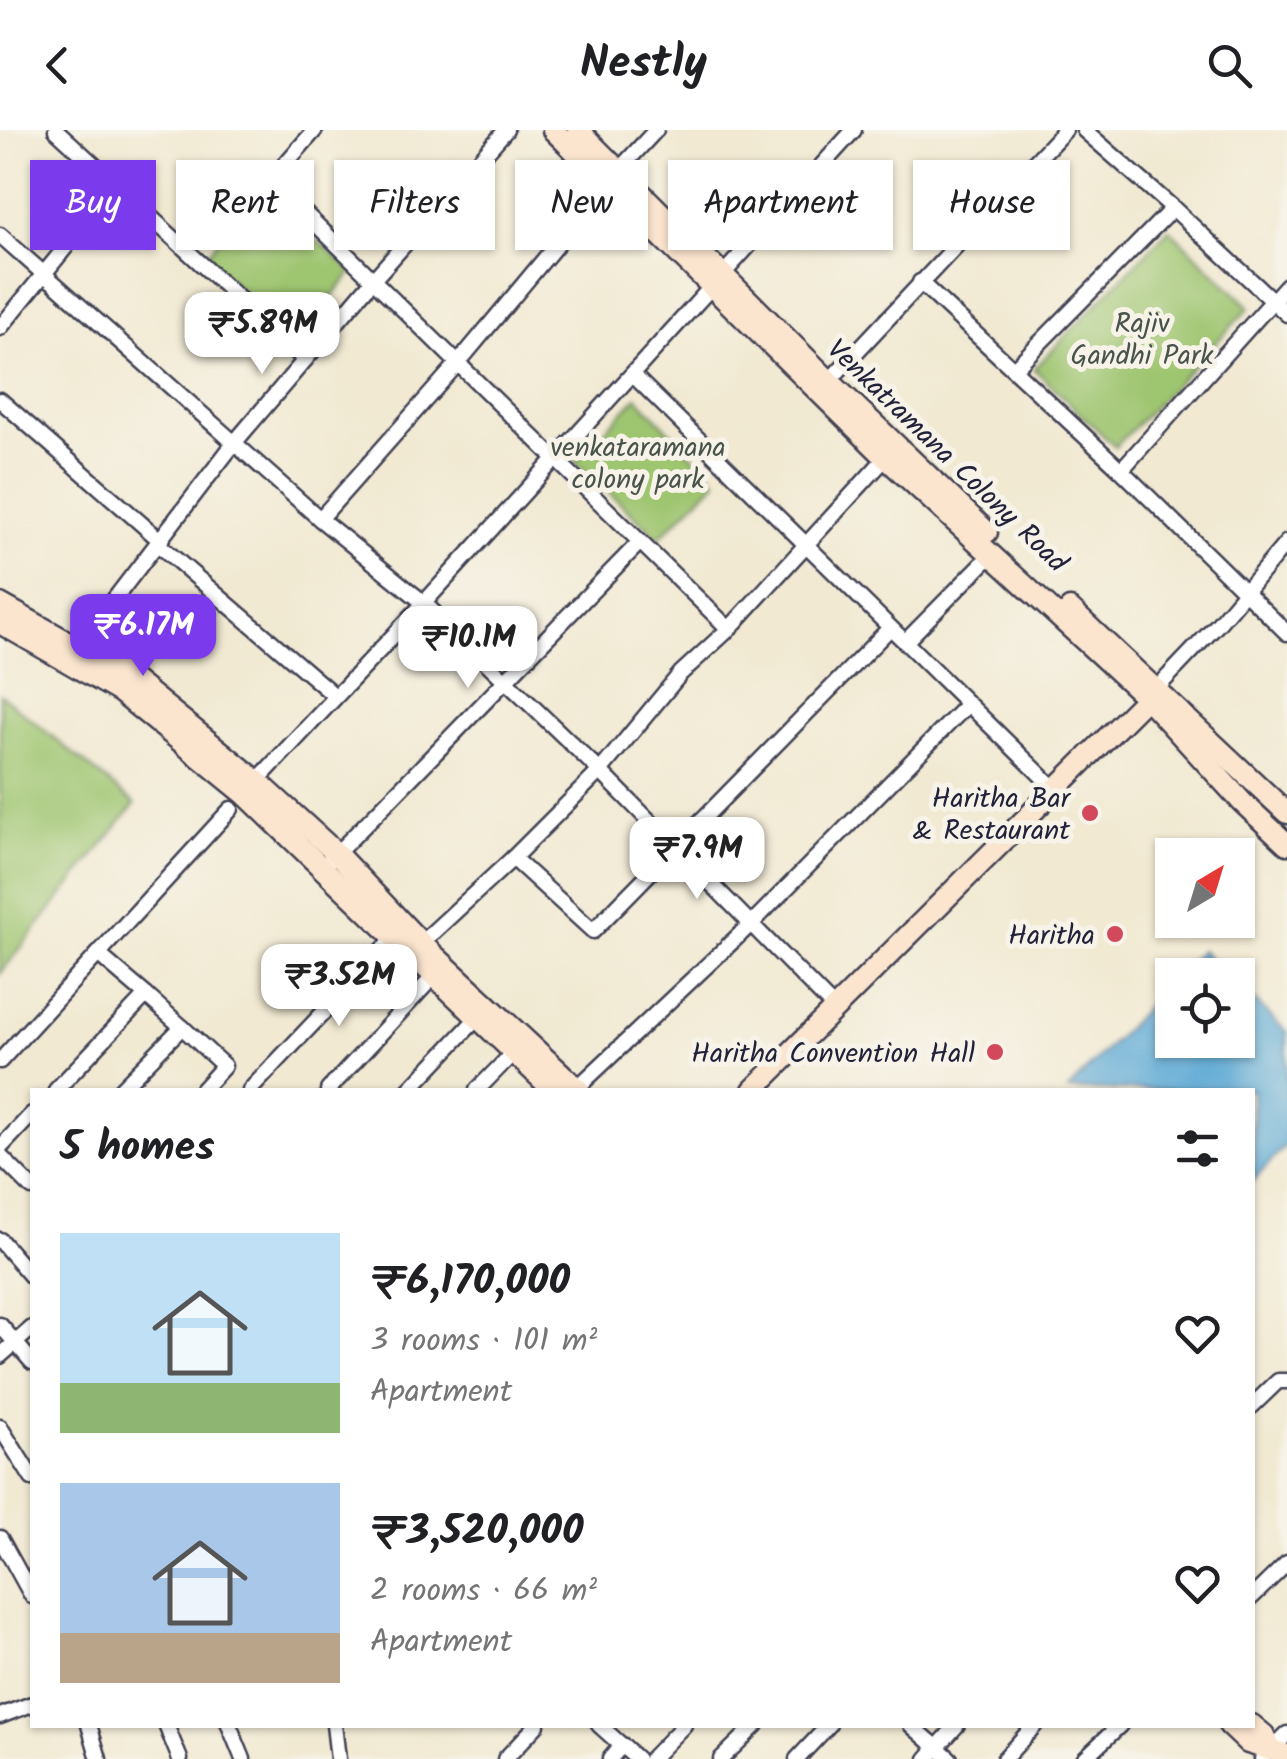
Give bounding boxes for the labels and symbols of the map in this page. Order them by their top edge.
pin: ₹5.89M [181,292,343,377]
park label: Rajiv Gandhi Park [1071,302,1214,379]
street label: Venkatramana Colony Road [815,329,1078,585]
park label: venkataramana colony park [550,426,726,503]
pin: ₹6.17M [62,594,224,679]
pin: ₹10.1M [387,606,549,691]
place label: Haritha Bar & Restaurant [913,777,1072,854]
marker: Haritha Bar & Restaurant [1079,802,1101,824]
pin: ₹7.9M [627,817,767,902]
north arrow [1155,838,1255,938]
place label: Haritha [1008,914,1095,959]
marker: Haritha [1104,923,1126,945]
pin: ₹3.52M [258,944,420,1029]
place label: Haritha Convention Hall [691,1032,975,1077]
marker: Haritha Convention Hall [984,1041,1006,1063]

